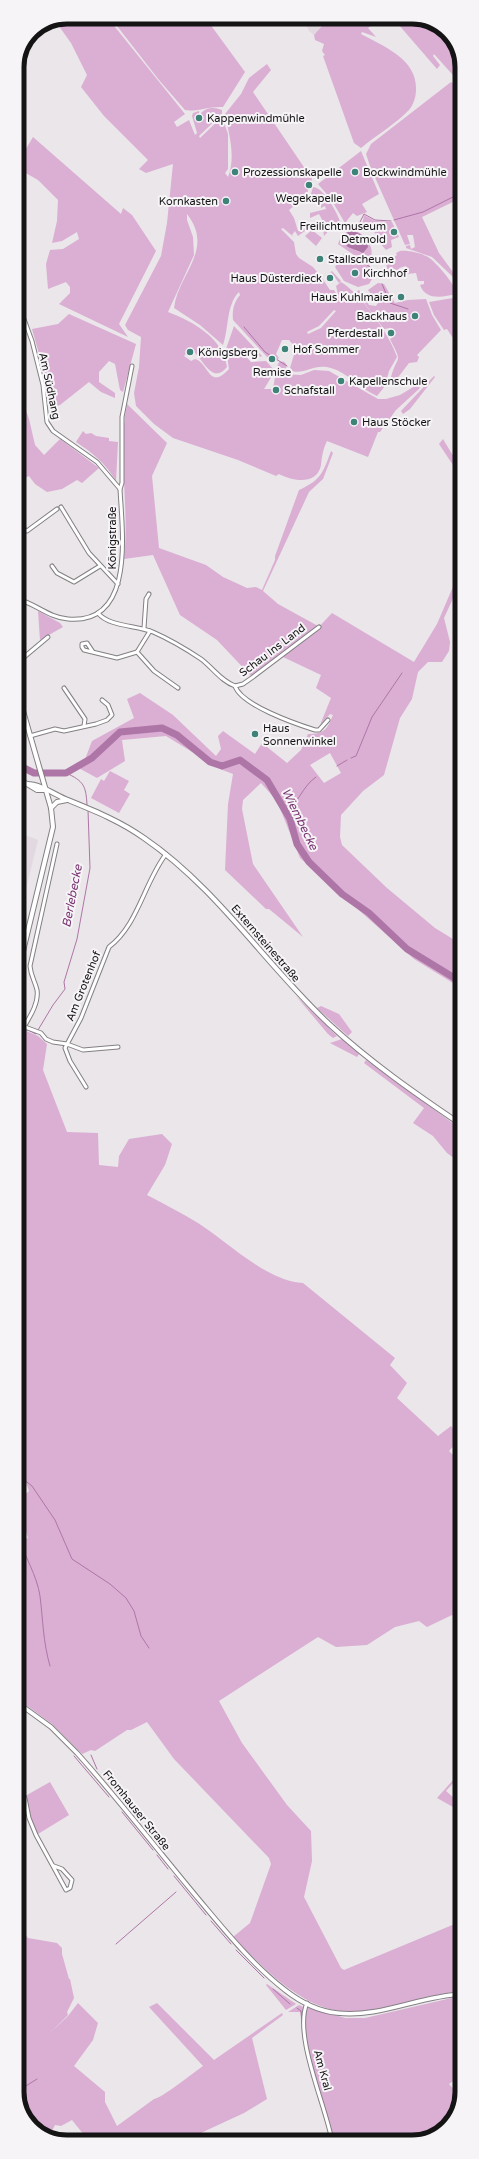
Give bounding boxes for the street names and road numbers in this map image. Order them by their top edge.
street label: Am Südhang [36,352,63,421]
street label: Königstraße [106,506,119,570]
street label: Schau Ins Land [237,621,308,679]
street label: Externsteinestraße [228,902,303,985]
street label: Am Grotenhof [63,948,104,1023]
street label: Fromhauser Straße [100,1768,173,1853]
street label: Am Kral [311,2048,334,2092]

